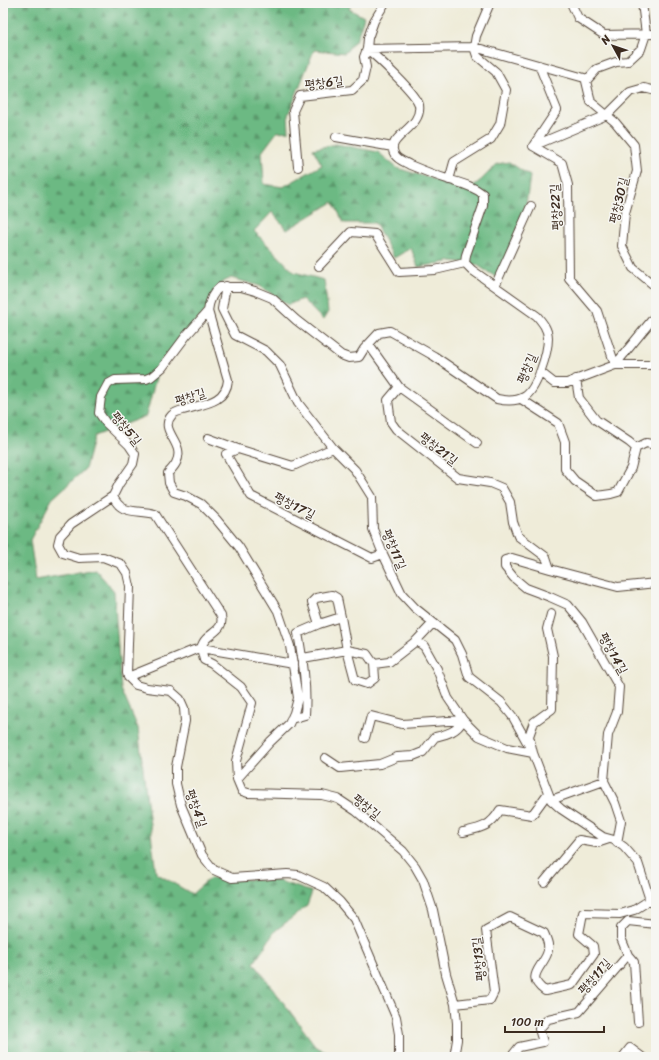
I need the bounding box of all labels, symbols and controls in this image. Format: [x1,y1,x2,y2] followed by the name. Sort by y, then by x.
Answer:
[593,26,633,66] north arrow
[595,31,616,50] text: N
[303,69,345,96] street label: 평창6길
[602,175,635,225] street label: 평창30길
[543,183,568,231] street label: 평창22길
[510,349,543,387] street label: 평창길
[172,381,209,412] street label: 평창길
[105,406,148,451] street label: 평창5길
[414,426,463,471] street label: 평창21길
[270,485,320,526] street label: 평창17길
[376,525,413,573] street label: 평창11길
[593,628,635,679] street label: 평창14길
[179,786,214,831] street label: 평창4길
[347,788,386,825] street label: 평창길
[465,936,492,982] street label: 평창13길
[572,953,617,1000] street label: 평창11길
[505,1008,604,1034] scale bar
[511,1011,544,1033] text: 100 m

